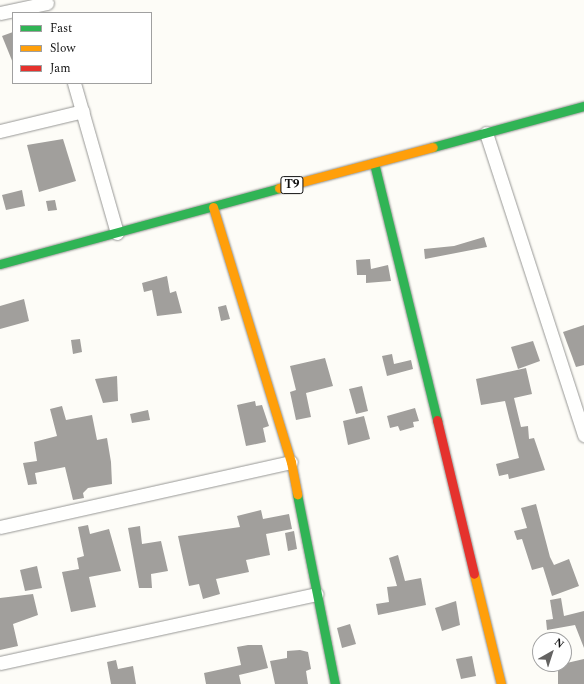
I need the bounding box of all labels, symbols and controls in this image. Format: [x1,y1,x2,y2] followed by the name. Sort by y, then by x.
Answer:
[12,12,152,84] legend
[50,19,72,38] text: Fast
[50,39,75,58] text: Slow
[50,59,71,78] text: Jam
[280,175,304,195] road number: T9
[532,632,572,672] north arrow
[550,634,568,652] text: N

